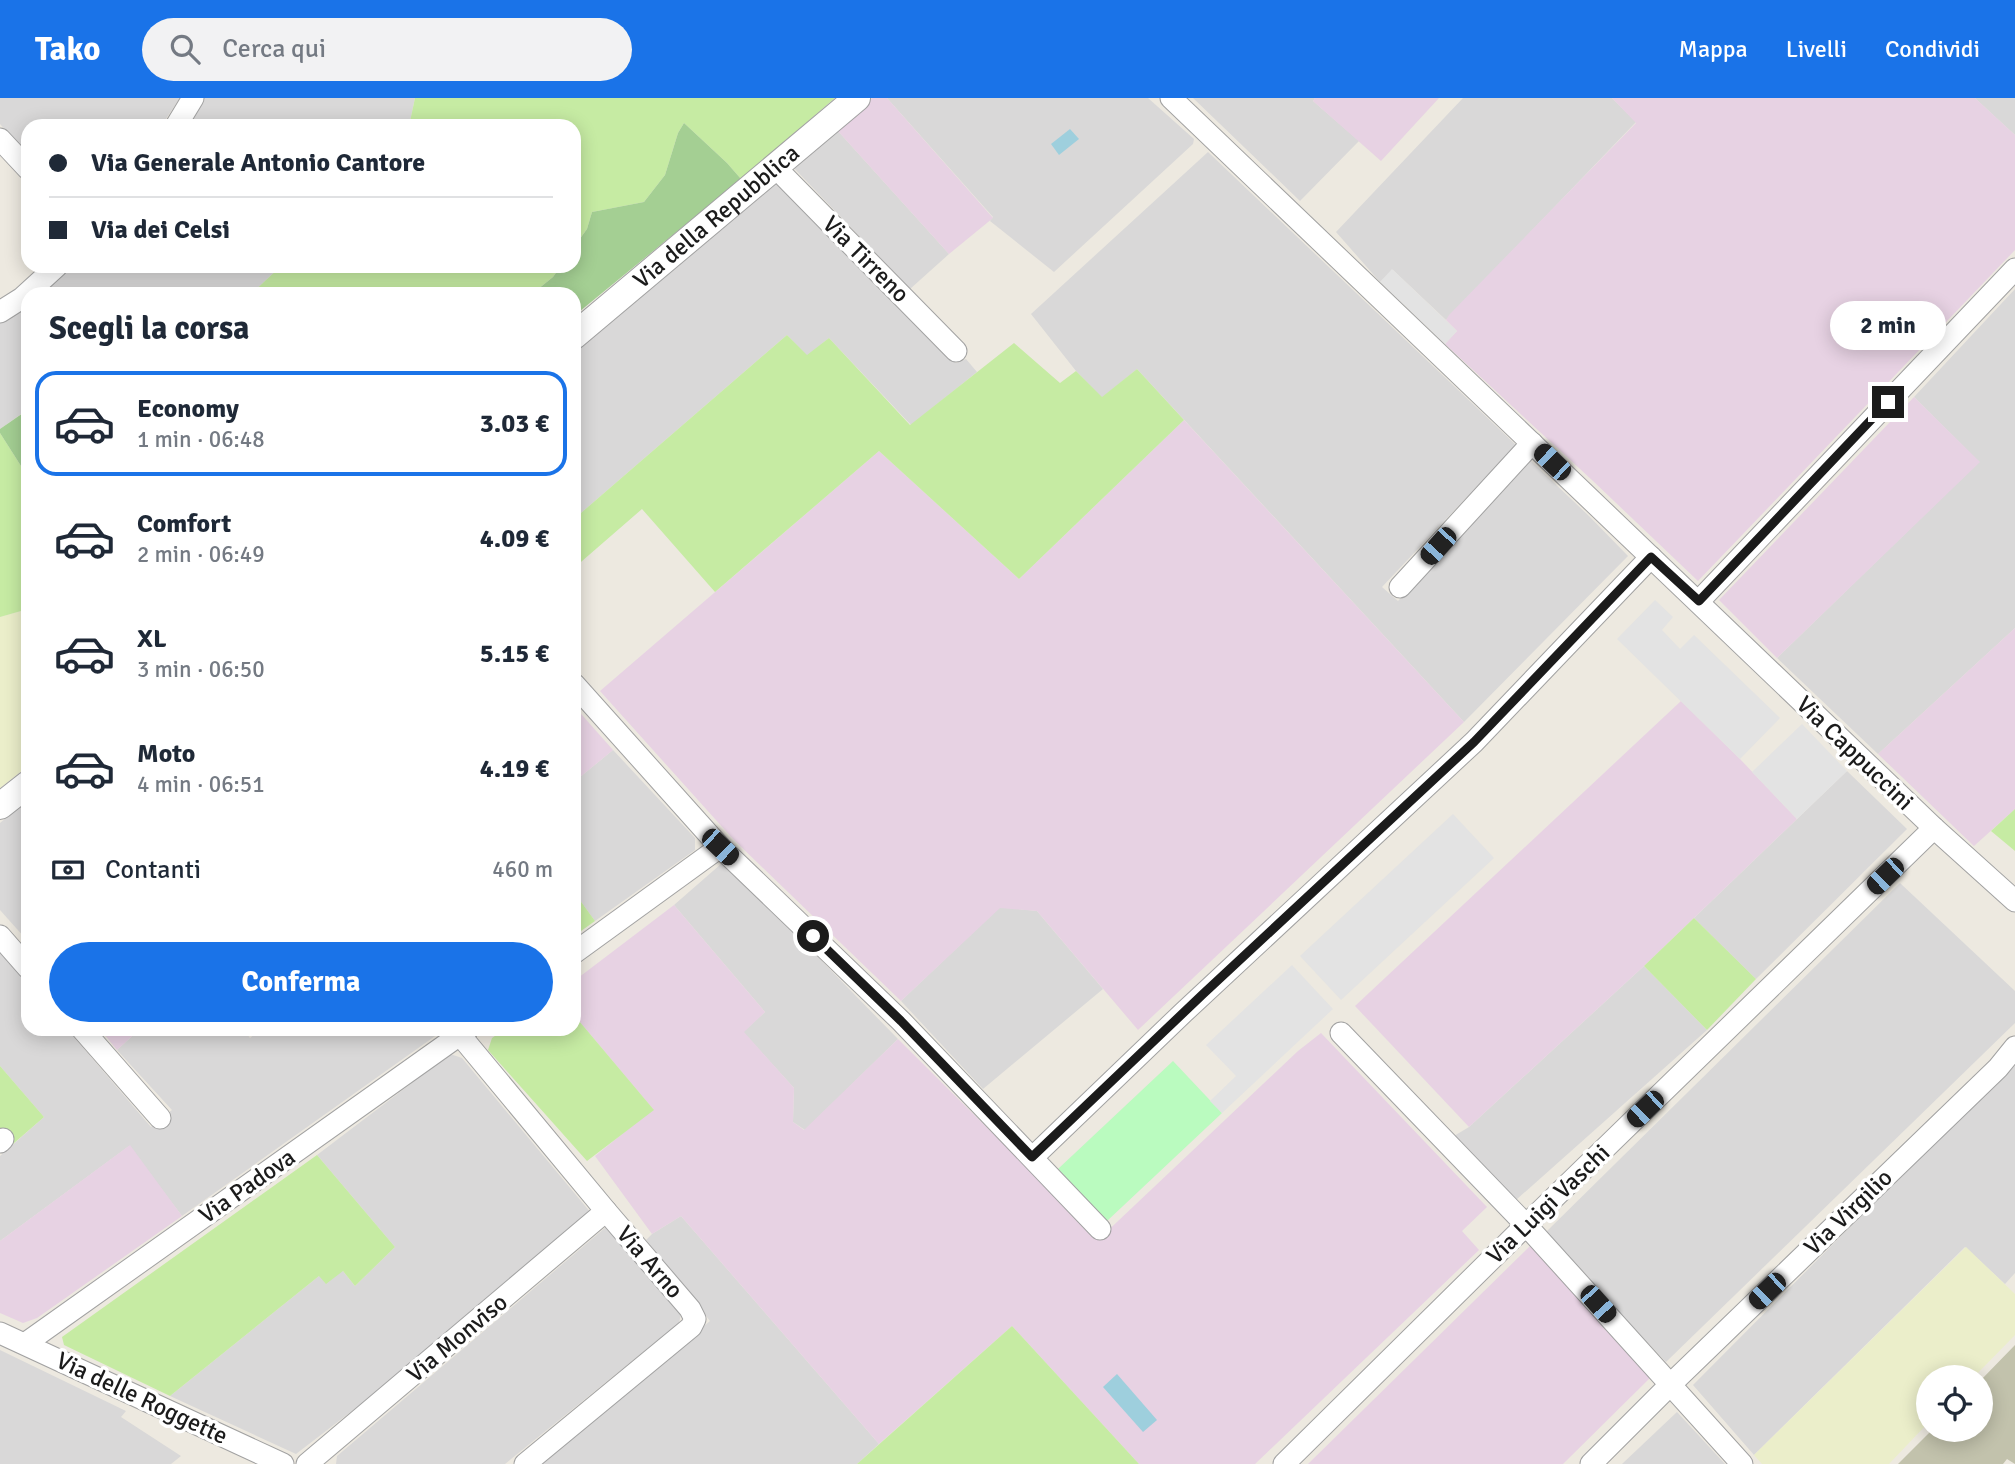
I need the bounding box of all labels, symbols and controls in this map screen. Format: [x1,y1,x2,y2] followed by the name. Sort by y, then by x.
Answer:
[142,18,632,81] search box
[35,29,100,70] text: Tako
[166,30,204,68] icon: search
[222,33,326,65] text: Cerca qui
[1679,34,1748,64] text: Mappa
[1786,34,1847,64] text: Livelli
[1885,34,1980,64] text: Condividi
[627,138,806,295] street label: Via della Repubblica
[91,147,425,179] text: Via Generale Antonio Cantore
[816,209,916,309] street label: Via Tirreno
[91,214,230,246] text: Via dei Celsi
[1830,300,1946,350] callout: 2 min
[49,309,250,348] text: Scegli la corsa
[1860,311,1916,340] text: 2 min
[1872,386,1904,418] route end
[53,392,116,455] icon: car
[137,393,239,425] text: Economy
[480,408,549,440] text: 3.03 €
[137,425,265,454] text: 1 min · 06:48
[1530,440,1575,484] car
[53,507,116,570] icon: car
[137,508,231,540] text: Comfort
[480,523,549,555] text: 4.09 €
[1417,523,1460,569] car
[137,540,265,569] text: 2 min · 06:49
[53,622,116,685] icon: car
[137,623,167,655] text: XL
[480,638,549,670] text: 5.15 €
[137,655,265,684] text: 3 min · 06:50
[1790,690,1920,816] street label: Via Cappuccini
[53,737,116,800] icon: car
[137,738,195,770] text: Moto
[480,753,549,785] text: 4.19 €
[137,770,265,799] text: 4 min · 06:51
[698,825,743,869] car
[49,851,87,889] icon: cash
[105,854,201,886] text: Contanti
[1863,854,1908,898] car
[492,855,553,884] text: 460 m
[797,920,829,952] route start
[49,942,553,1022] button: Conferma
[1623,1087,1668,1131] car
[1480,1138,1616,1270] street label: Via Luigi Vaschi
[193,1142,301,1230] street label: Via Padova
[1797,1162,1899,1262] street label: Via Virgilio
[610,1219,690,1305] street label: Via Arno
[1745,1269,1790,1313] car
[1577,1281,1620,1327] car
[400,1287,514,1389] street label: Via Monviso
[51,1345,233,1451] street label: Via delle Roggette
[1916,1365,1993,1442] map controls
[1916,1365,1993,1442] button: locate

